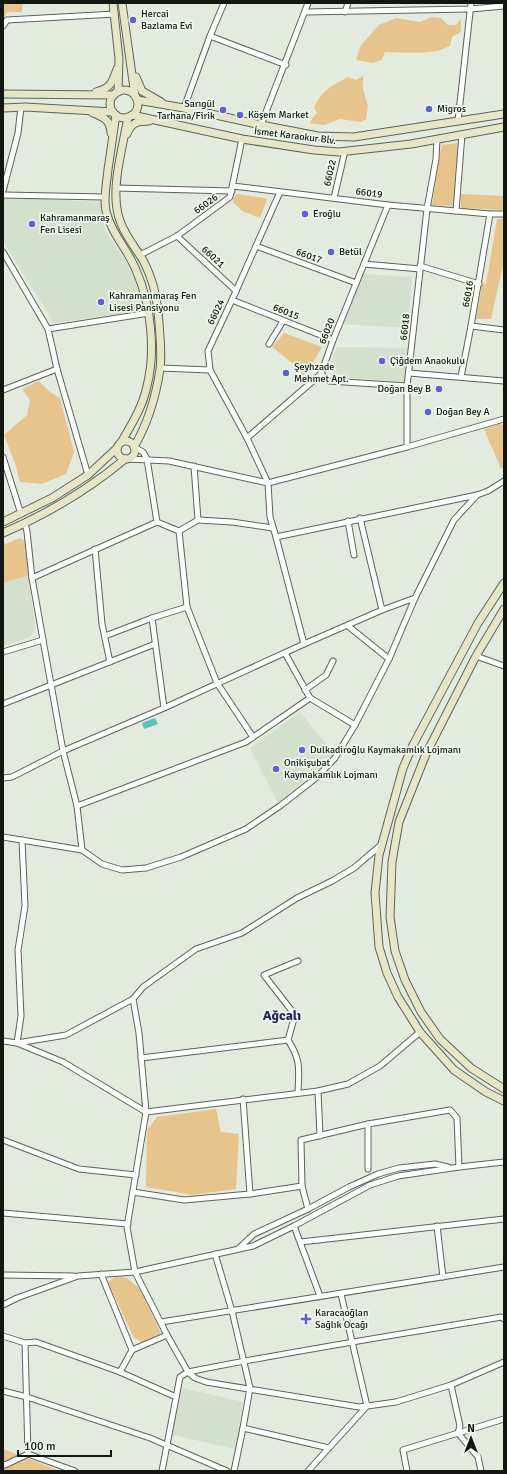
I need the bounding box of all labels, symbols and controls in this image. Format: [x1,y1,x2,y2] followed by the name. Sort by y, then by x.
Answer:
[141,8,193,32] place label: Hercai Bazlama Evi
[128,15,138,25] marker: Hercai Bazlama Evi
[157,98,215,122] place label: Sarıgül Tarhana/Firik
[437,103,467,115] place label: Migros
[424,104,434,114] marker: Migros
[218,105,228,115] marker: Sarıgül Tarhana/Firik
[248,109,309,121] place label: Köşem Market
[235,110,245,120] marker: Köşem Market
[253,125,337,147] street label: İsmet Karaokur Blv.
[321,158,339,188] street label: 66022
[355,185,383,201] street label: 66019
[192,191,220,217] street label: 66026
[313,208,341,220] place label: Eroğlu
[300,209,310,219] marker: Eroğlu
[40,212,110,236] place label: Kahramanmaraş Fen Lisesi
[27,219,37,229] marker: Kahramanmaraş Fen Lisesi
[199,243,227,271] street label: 66021
[294,246,324,266] street label: 66017
[339,246,362,258] place label: Betül
[326,247,336,257] marker: Betül
[460,280,476,308] street label: 66016
[109,290,196,314] place label: Kahramanmaraş Fen Lisesi Pansiyonu
[96,297,106,307] marker: Kahramanmaraş Fen Lisesi Pansiyonu
[205,297,228,327] street label: 66024
[271,301,301,323] street label: 66015
[398,313,412,341] street label: 66018
[317,316,337,346] street label: 66020
[390,355,465,367] place label: Çiğdem Anaokulu
[377,356,387,366] marker: Çiğdem Anaokulu
[294,361,349,385] place label: Şeyhzade Mehmet Apt.
[281,368,291,378] marker: Şeyhzade Mehmet Apt.
[377,383,431,395] place label: Doğan Bey B
[434,384,444,394] marker: Doğan Bey B
[436,406,490,418] place label: Doğan Bey A
[423,407,433,417] marker: Doğan Bey A
[310,744,461,756] place label: Dulkadiroğlu Kaymakamlık Lojmanı
[297,745,307,755] marker: Dulkadiroğlu Kaymakamlık Lojmanı
[284,757,378,781] place label: Onikişubat Kaymakamlık Lojmanı
[271,764,281,774] marker: Onikişubat Kaymakamlık Lojmanı
[263,1007,301,1024] district label: Ağcalı
[315,1307,368,1331] place label: Karacaoğlan Sağlık Ocağı
[300,1313,312,1325] marker: Karacaoğlan Sağlık Ocağı
[451,1418,491,1458] north arrow
[467,1422,475,1435] text: N
[18,1432,111,1458] scale bar
[24,1439,56,1454] text: 100 m

